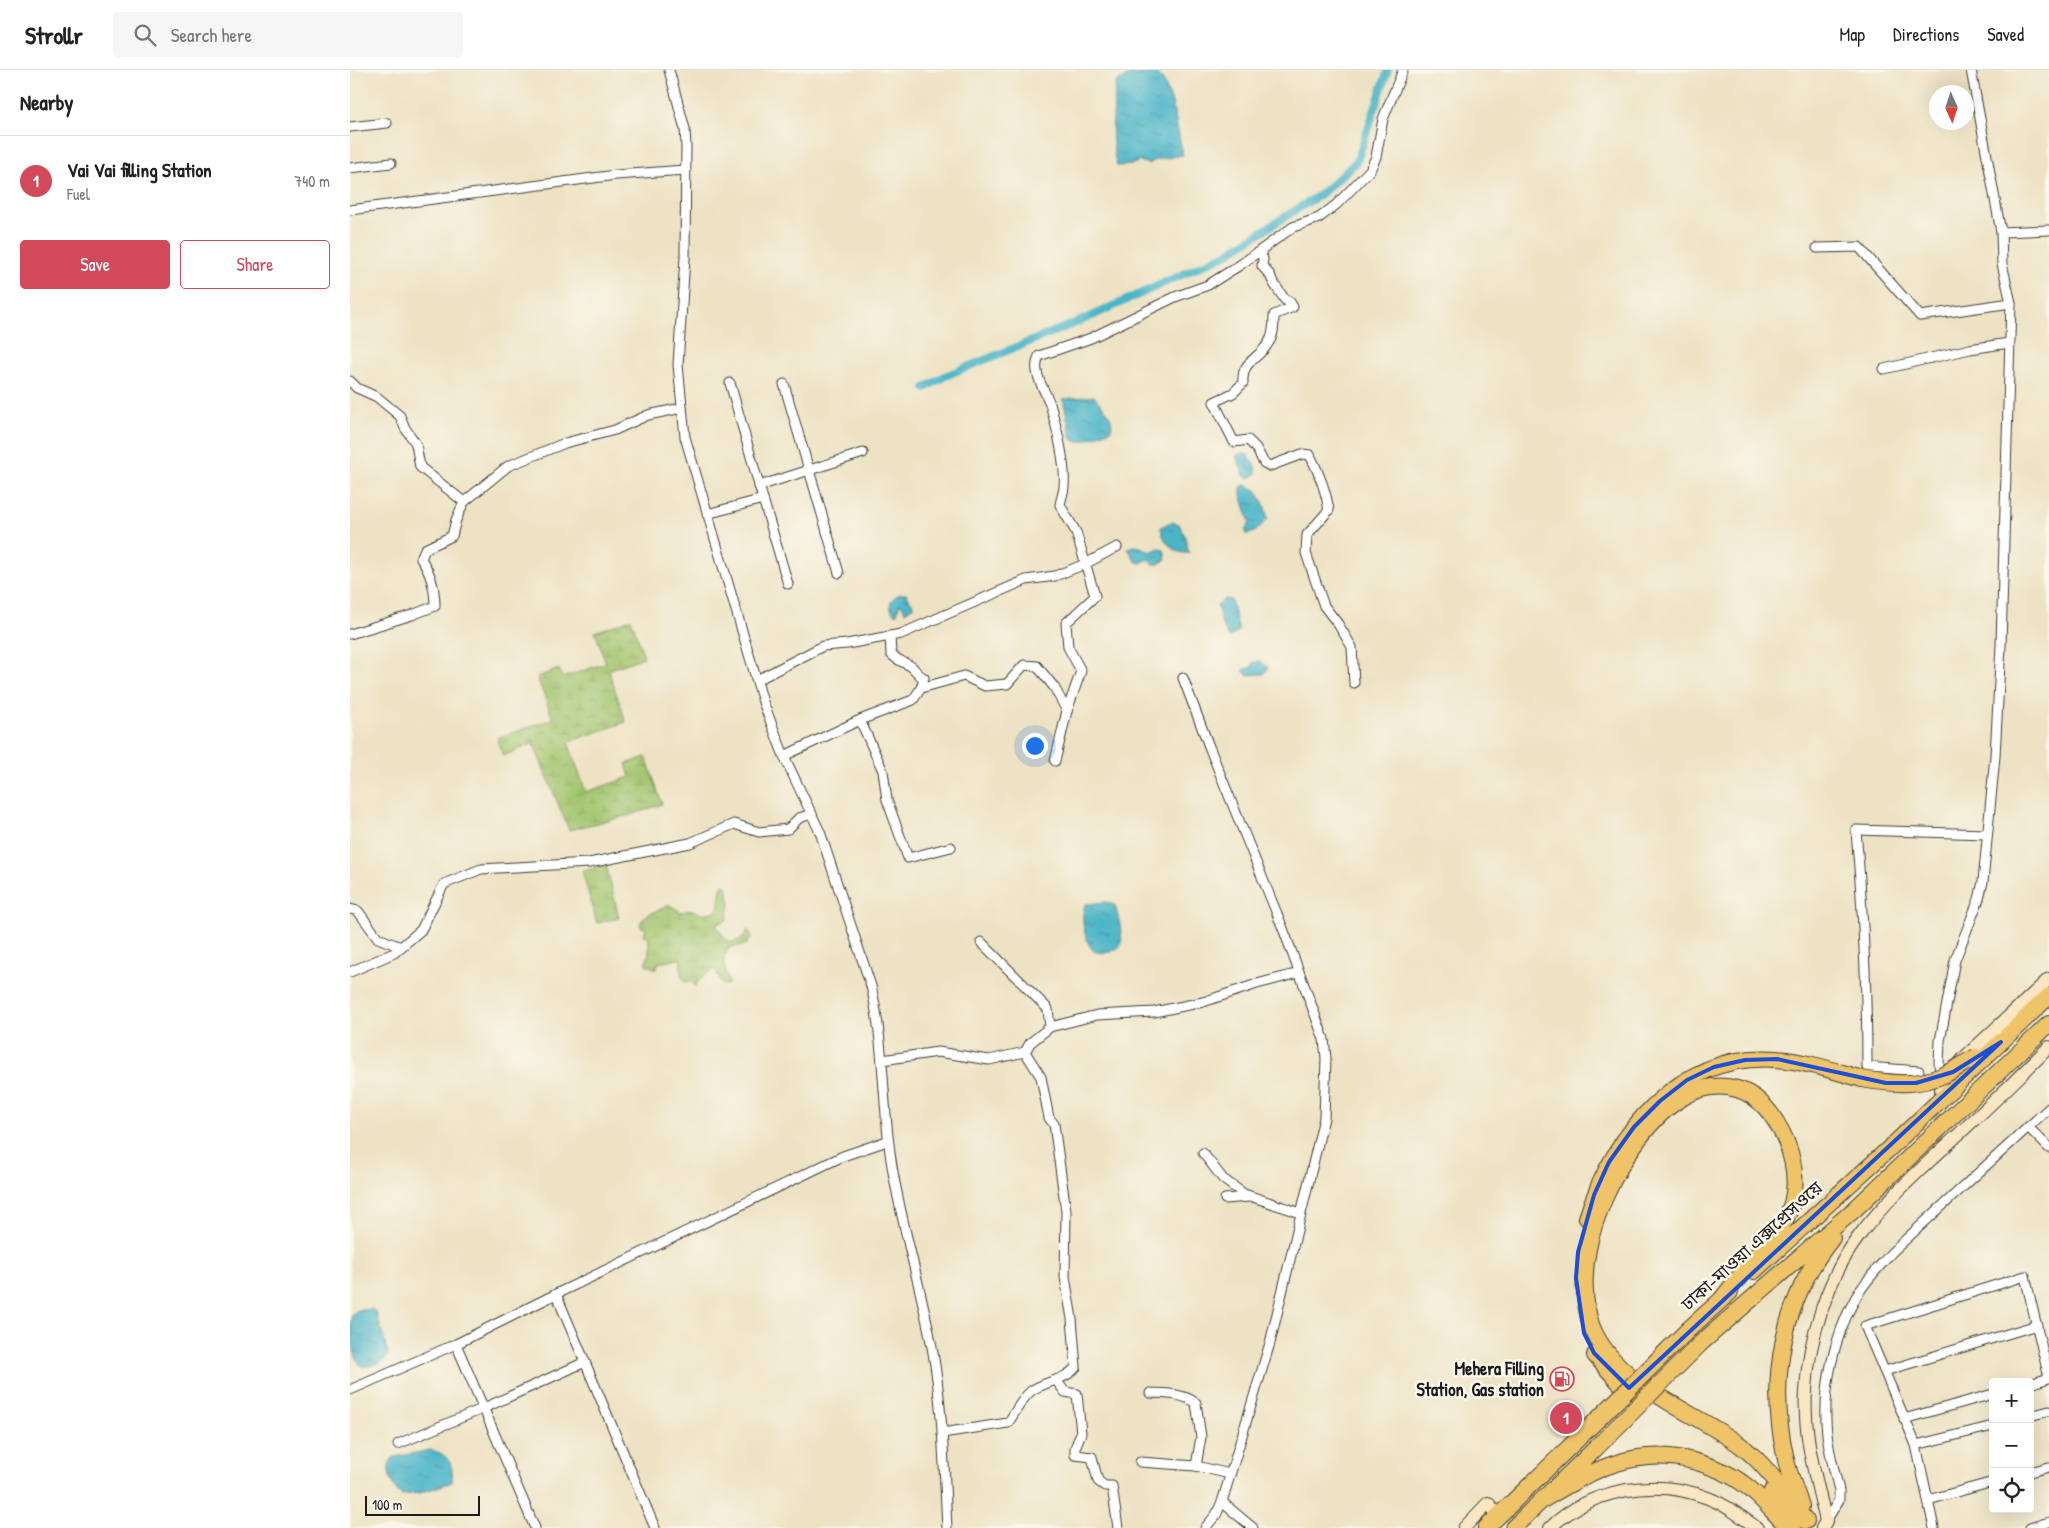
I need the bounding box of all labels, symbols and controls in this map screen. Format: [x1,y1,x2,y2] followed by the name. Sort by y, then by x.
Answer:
[113,12,463,57] search box
[25,19,83,51] text: Strollr
[131,21,159,49] icon: search
[171,22,252,48] text: Search here
[1840,22,1865,47] text: Map
[1893,22,1959,47] text: Directions
[1987,22,2024,47] text: Saved
[1929,85,1974,130] north arrow
[20,88,73,117] text: Nearby
[67,157,212,183] text: Vai Vai filling Station
[33,170,39,192] text: 1
[294,170,330,192] text: 740 m
[67,183,90,205] text: Fuel
[20,240,170,289] button: Save
[180,240,330,289] button: Share
[1022,733,1048,759] your location
[1675,1175,1828,1317] street label: ঢাকা-মাওয়া এক্সপ্রেসওয়ে
[1417,1356,1544,1402] place label: Mehera Filling Station, Gas station
[1549,1366,1575,1392] fuel station icon: Mehera Filling Station, Gas station
[1989,1378,2034,1513] map controls
[1989,1378,2034,1423] button: +
[1550,1399,1582,1437] pin: 1
[1989,1423,2034,1468] button: −
[1989,1468,2034,1513] button: locate
[365,1493,480,1516] scale bar
[372,1495,402,1514] text: 100 m

